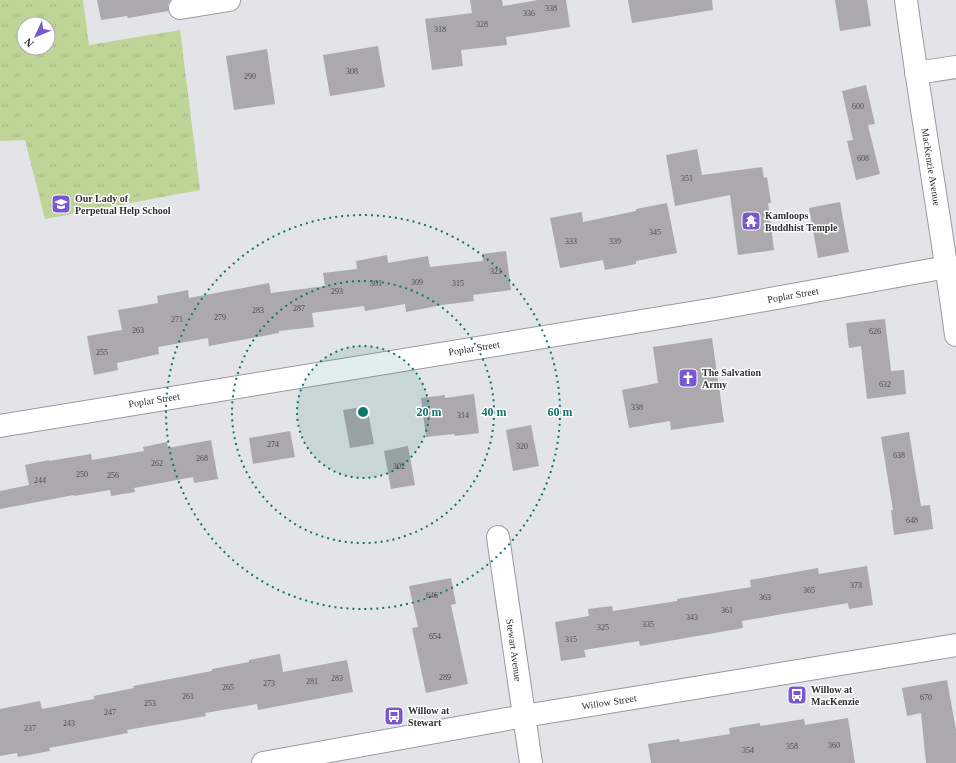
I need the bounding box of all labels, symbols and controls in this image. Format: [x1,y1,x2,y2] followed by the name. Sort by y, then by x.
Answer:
[545,4,557,13] house number: 338
[523,9,535,18] house number: 336
[16,16,56,56] north arrow
[476,20,488,29] house number: 328
[434,25,446,34] house number: 318
[22,36,36,50] text: N
[346,67,358,76] house number: 308
[244,72,256,81] house number: 290
[852,102,864,111] house number: 600
[919,127,943,207] street label: MacKenzie Avenue
[857,154,869,163] house number: 608
[681,174,693,183] house number: 351
[50,193,72,215] school or university icon: Our Lady of Perpetual Help School
[75,193,171,216] place label: Our Lady of Perpetual Help School
[740,210,762,232] temple icon: Kamloops Buddhist Temple
[765,210,838,233] place label: Kamloops Buddhist Temple
[649,228,661,237] house number: 345
[565,237,577,246] house number: 333
[609,237,621,246] house number: 339
[490,267,502,276] house number: 321
[411,278,423,287] house number: 309
[370,279,382,288] house number: 301
[452,279,464,288] house number: 315
[766,285,820,305] street label: Poplar Street
[331,287,343,296] house number: 293
[293,304,305,313] house number: 287
[252,306,264,315] house number: 283
[214,313,226,322] house number: 279
[171,315,183,324] house number: 271
[132,326,144,335] house number: 263
[869,327,881,336] house number: 626
[447,338,501,357] street label: Poplar Street
[96,348,108,357] house number: 255
[677,367,699,389] church icon: The Salvation Army
[702,367,762,390] place label: The Salvation Army
[879,380,891,389] house number: 632
[127,390,181,409] street label: Poplar Street
[631,403,643,412] house number: 338
[356,405,370,419] centre of rings
[417,405,442,419] text: 20 m
[482,405,507,419] text: 40 m
[548,405,573,419] text: 60 m
[457,411,469,420] house number: 314
[267,440,279,449] house number: 274
[516,442,528,451] house number: 320
[893,451,905,460] house number: 638
[196,454,208,463] house number: 268
[151,459,163,468] house number: 262
[393,462,405,471] house number: 302
[76,470,88,479] house number: 250
[107,471,119,480] house number: 256
[34,476,46,485] house number: 244
[906,516,918,525] house number: 648
[850,581,862,590] house number: 373
[803,586,815,595] house number: 365
[426,591,438,600] house number: 646
[759,593,771,602] house number: 363
[721,606,733,615] house number: 361
[686,613,698,622] house number: 343
[504,618,524,682] street label: Stewart Avenue
[642,620,654,629] house number: 335
[597,623,609,632] house number: 325
[429,632,441,641] house number: 654
[565,635,577,644] house number: 315
[439,673,451,682] house number: 289
[331,674,343,683] house number: 283
[306,677,318,686] house number: 281
[263,679,275,688] house number: 273
[222,683,234,692] house number: 265
[786,684,808,706] bus stop icon: Willow at MacKenzie
[811,684,860,707] place label: Willow at MacKenzie
[182,692,194,701] house number: 261
[581,692,637,712] street label: Willow Street
[920,693,932,702] house number: 670
[144,699,156,708] house number: 253
[383,705,405,727] bus stop icon: Willow at Stewart
[408,705,450,728] place label: Willow at Stewart
[104,708,116,717] house number: 247
[63,719,75,728] house number: 243
[24,724,36,733] house number: 237
[828,741,840,750] house number: 360
[786,742,798,751] house number: 358
[742,746,754,755] house number: 354

